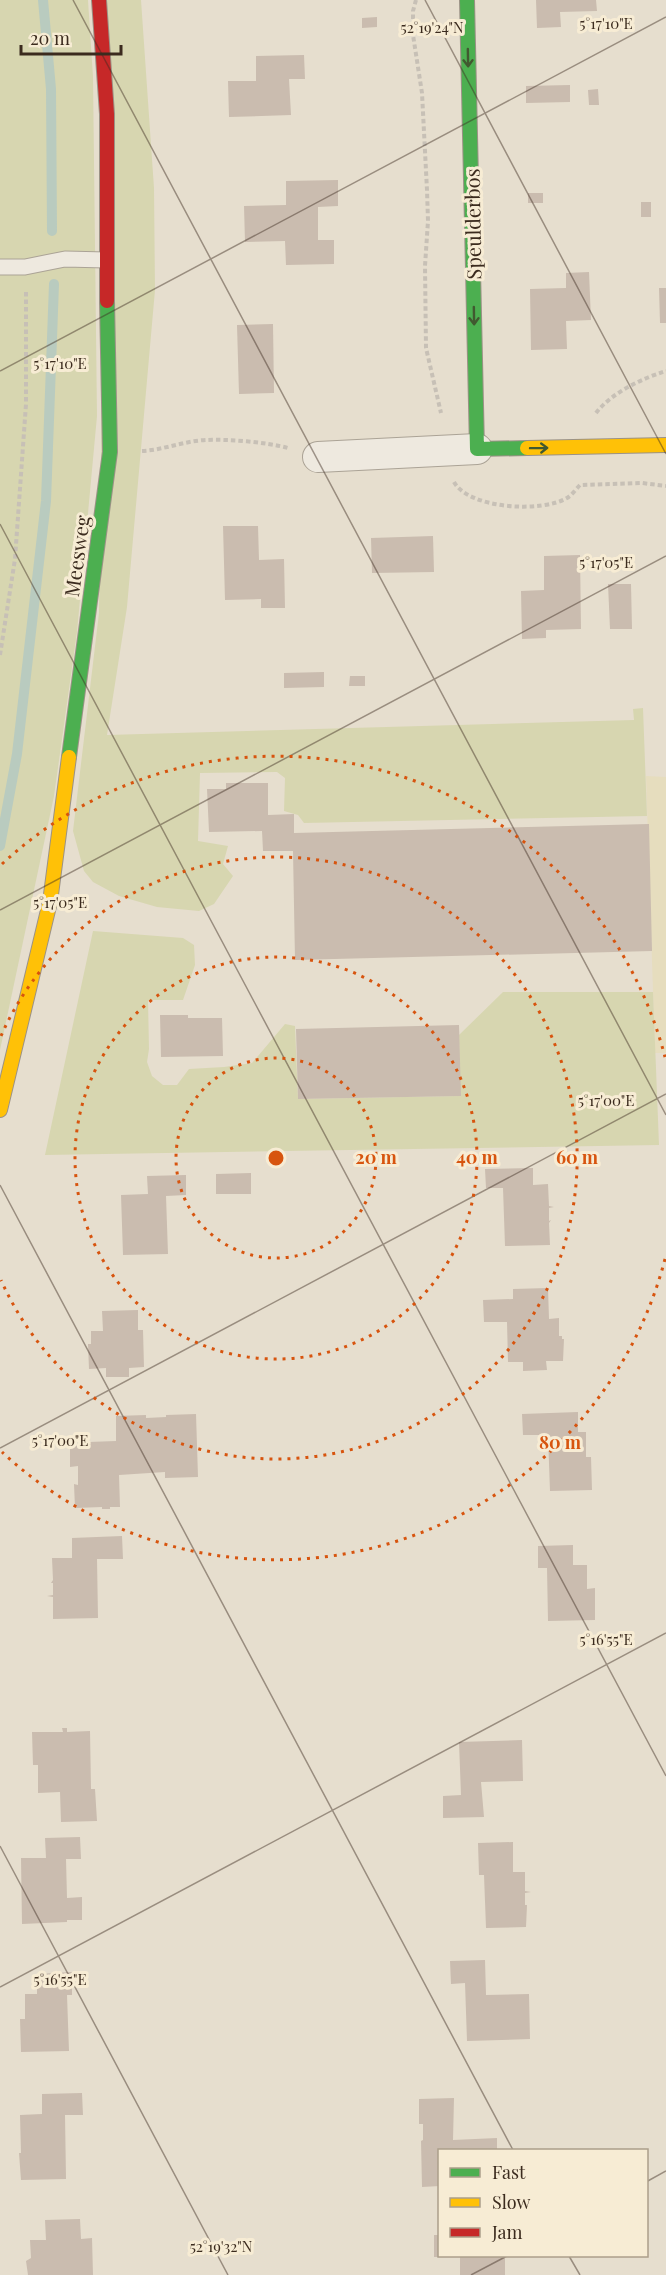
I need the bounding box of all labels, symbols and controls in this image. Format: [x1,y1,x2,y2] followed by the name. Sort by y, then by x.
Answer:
[579,13,633,33] text: 5°17'10"E
[400,17,464,37] text: 52°19'24"N
[21,18,122,56] scale bar
[30,26,70,50] text: 20 m
[463,48,474,68] one-way arrow
[458,168,486,280] street label: Speulderbos
[468,306,480,326] one-way arrow
[33,353,87,373] text: 5°17'10"E
[529,442,549,453] one-way arrow
[57,513,95,599] street label: Meesweg
[579,552,633,572] text: 5°17'05"E
[33,892,87,912] text: 5°17'05"E
[578,1090,634,1110] text: 5°17'00"E
[355,1145,397,1169] text: 20 m
[456,1145,499,1169] text: 40 m
[556,1145,599,1169] text: 60 m
[266,1148,286,1168] centre of rings
[32,1430,88,1450] text: 5°17'00"E
[539,1430,582,1454] text: 80 m
[579,1629,633,1649] text: 5°16'55"E
[33,1969,87,1989] text: 5°16'55"E
[438,2149,648,2257] legend
[492,2160,526,2184] text: Fast
[492,2190,530,2214] text: Slow
[491,2220,522,2244] text: Jam
[190,2236,253,2256] text: 52°19'32"N

